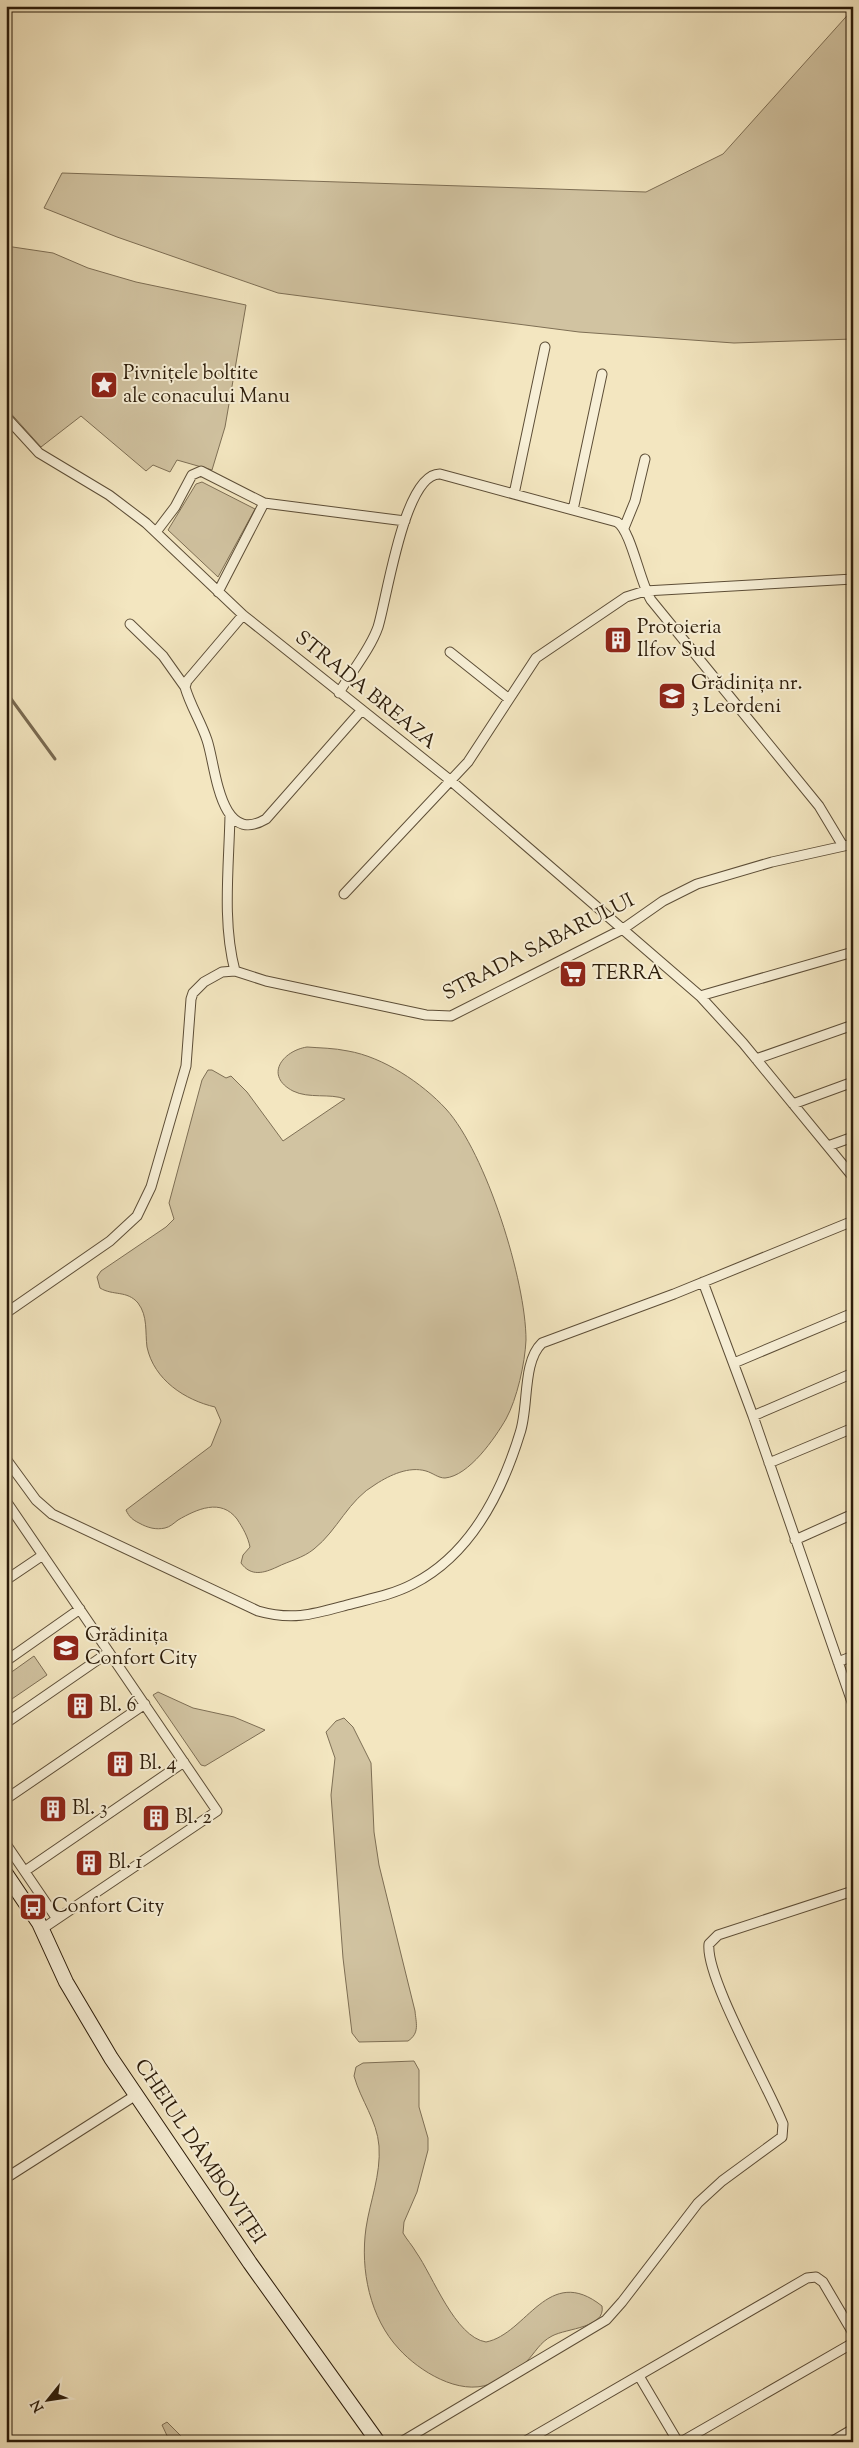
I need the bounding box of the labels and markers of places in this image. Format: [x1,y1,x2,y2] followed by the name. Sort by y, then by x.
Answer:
[123,360,291,412] place label: Pivnițele boltite ale conacului Manu
[89,370,119,400] place icon: Pivnițele boltite ale conacului Manu
[637,614,721,666] place label: Protoieria Ilfov Sud
[603,625,633,655] building icon: Protoieria Ilfov Sud
[691,670,802,722] place label: Grădinița nr. 3 Leordeni
[657,681,687,711] school or university icon: Grădinița nr. 3 Leordeni
[558,959,588,989] supermarket icon: TERRA
[592,960,663,989] place label: TERRA
[85,1622,198,1674] place label: Grădinița Confort City
[51,1633,81,1663] school or university icon: Grădinița Confort City
[65,1691,95,1721] building icon: Bl. 6
[99,1692,136,1721] place label: Bl. 6
[105,1749,135,1779] building icon: Bl. 4
[139,1750,176,1779] place label: Bl. 4
[38,1794,68,1824] building icon: Bl. 3
[72,1795,107,1824] place label: Bl. 3
[141,1803,171,1833] building icon: Bl. 2
[175,1804,212,1833] place label: Bl. 2
[74,1848,104,1878] building icon: Bl. 1
[108,1849,142,1878] place label: Bl. 1
[18,1892,48,1922] bus stop icon: Confort City
[52,1893,165,1922] place label: Confort City

